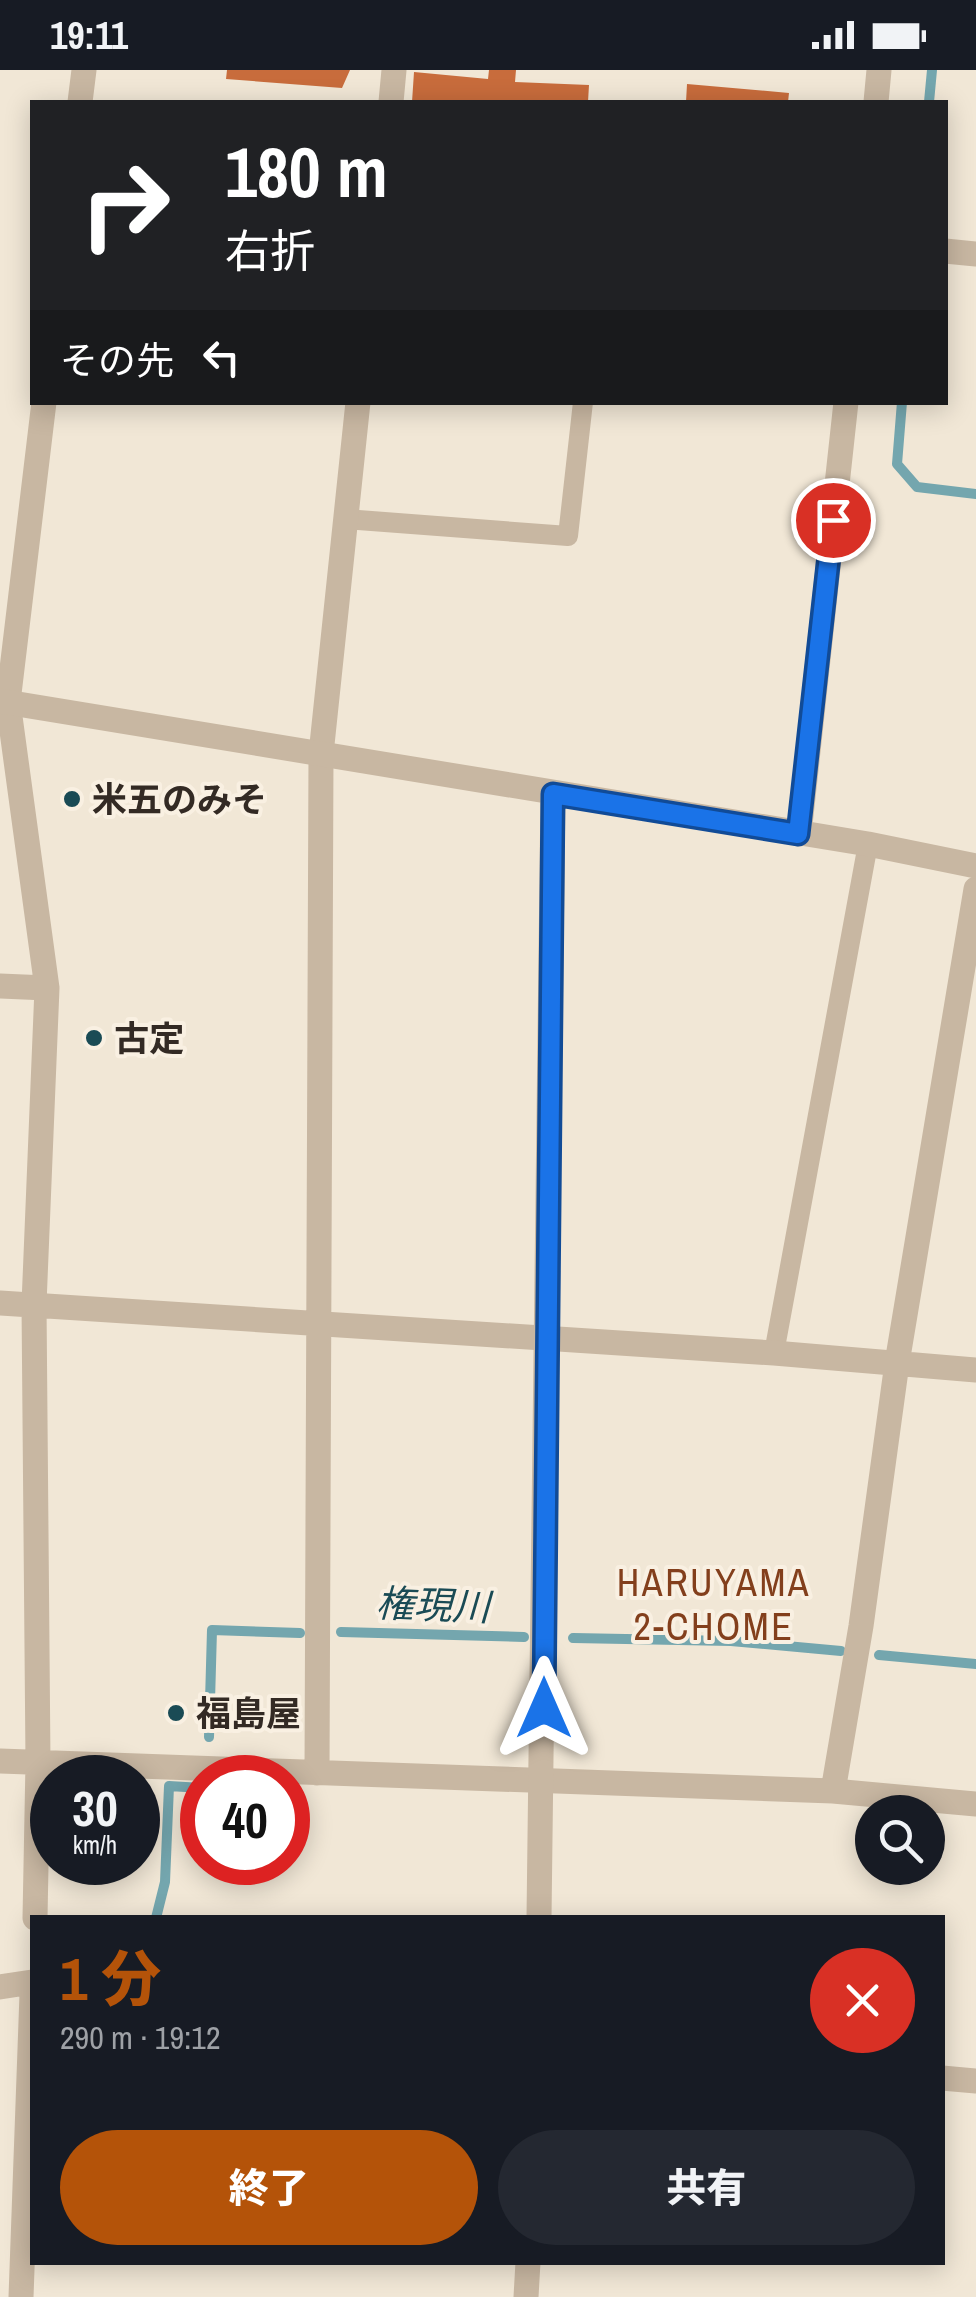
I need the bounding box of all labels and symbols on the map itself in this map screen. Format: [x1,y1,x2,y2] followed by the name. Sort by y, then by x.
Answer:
[791,478,876,563] pin
[92,776,267,823] place label: 米五のみそ
[61,788,83,810] marker: 米五のみそ
[114,1015,184,1062] place label: 古定
[83,1027,105,1049] marker: 古定
[617,1557,811,1652] district label: HARUYAMA 2-CHOME
[375,1578,495,1633] water label: 権現川
[492,1656,596,1760] position arrow
[196,1690,301,1737] place label: 福島屋
[165,1702,187,1724] marker: 福島屋
[180,1755,310,1885] speed limit sign: 40

